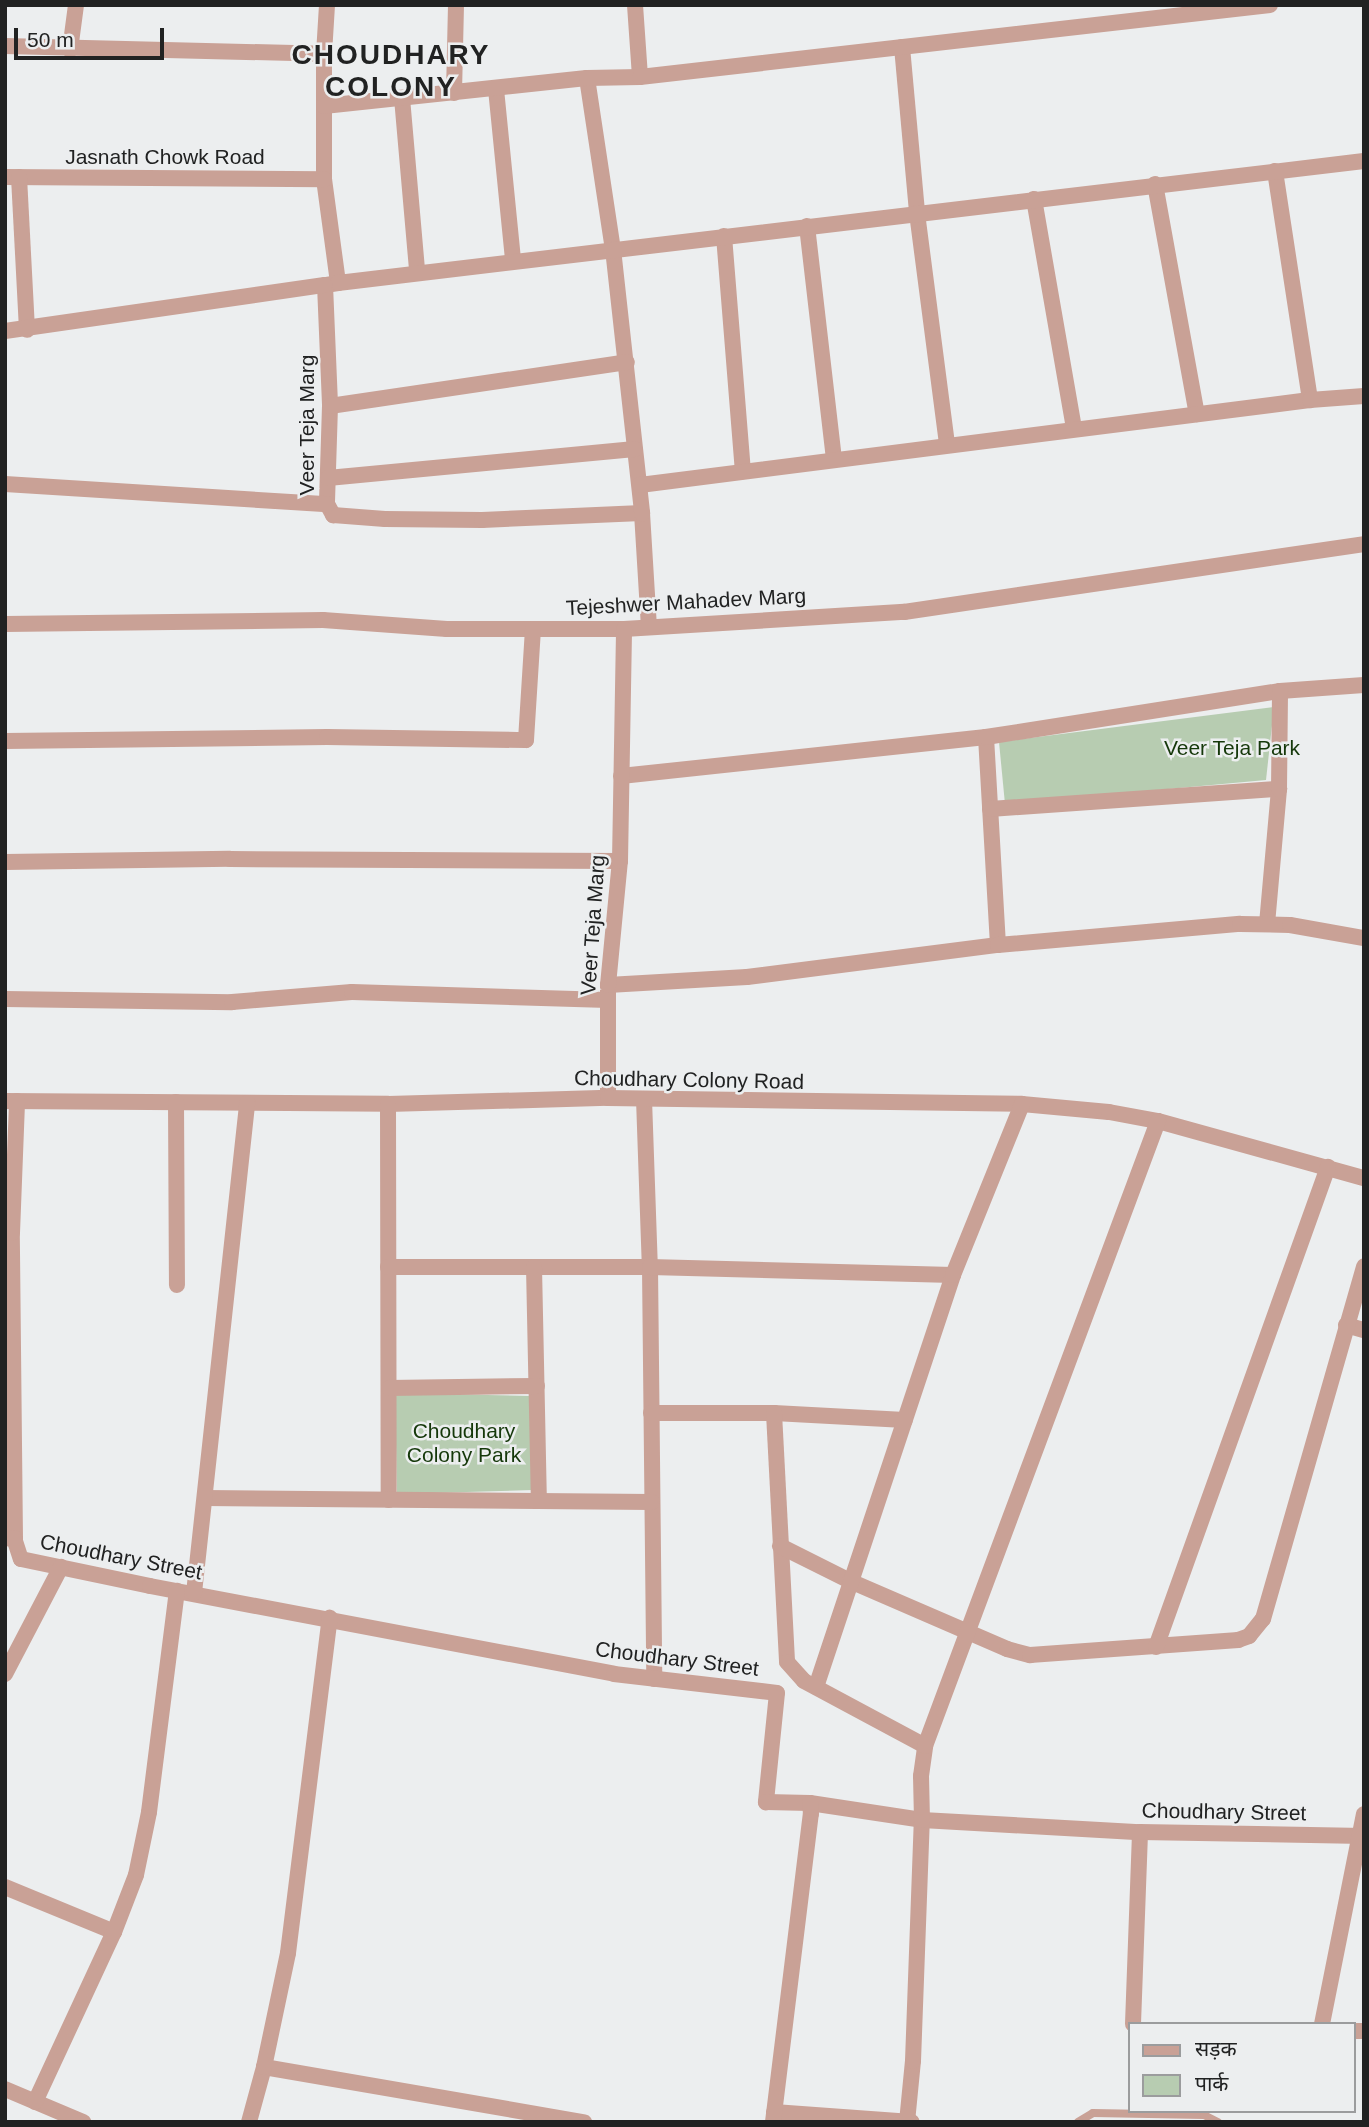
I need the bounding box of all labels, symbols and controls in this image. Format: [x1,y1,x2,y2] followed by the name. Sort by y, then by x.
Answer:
[18,14,168,58] scale bar
[27,28,74,51] text: 50 m
[293,38,489,104] district label: CHOUDHARY COLONY
[65,144,265,170] street label: Jasnath Chowk Road
[294,354,320,496] street label: Veer Teja Marg
[565,583,807,621] street label: Tejeshwer Mahadev Marg
[1164,735,1300,761] park label: Veer Teja Park
[576,854,610,996] street label: Veer Teja Marg
[574,1065,804,1095] street label: Choudhary Colony Road
[407,1418,521,1468] park label: Choudhary Colony Park
[38,1529,204,1585] street label: Choudhary Street
[594,1636,760,1682] street label: Choudhary Street
[1141,1798,1307,1826] street label: Choudhary Street
[1128,2022,1355,2113] legend
[1195,2037,1237,2060] text: सड़क
[1195,2072,1229,2095] text: पार्क

